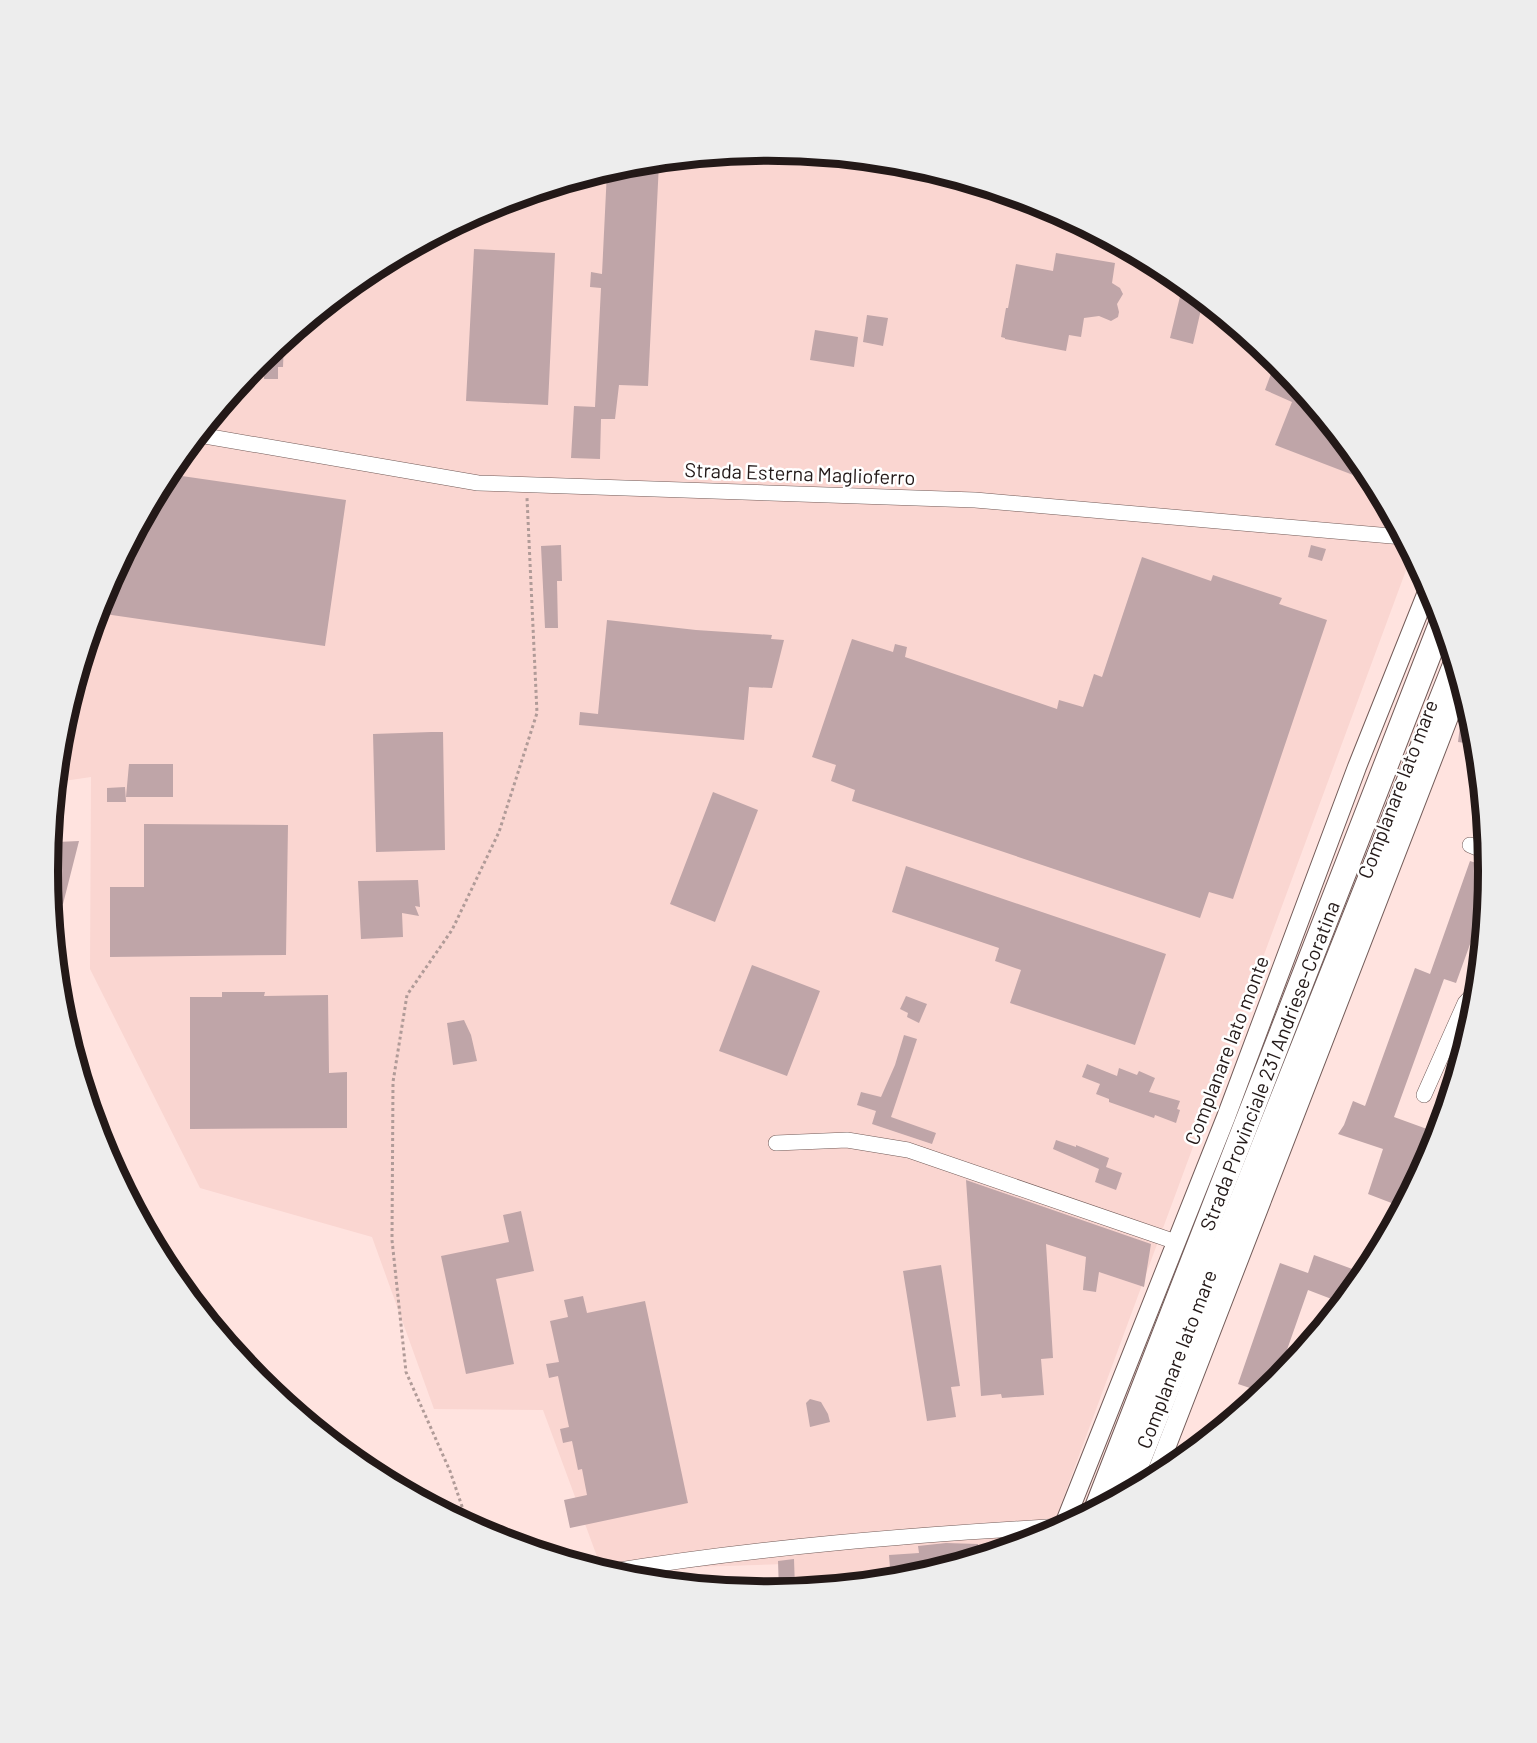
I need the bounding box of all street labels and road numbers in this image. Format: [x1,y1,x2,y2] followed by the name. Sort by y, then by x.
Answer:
[684,457,916,489] street label: Strada Esterna Maglioferro
[1352,696,1442,882] street label: Complanare lato mare
[1194,897,1344,1234] street label: Strada Provinciale 231 Andriese-Coratina
[1179,952,1273,1148] street label: Complanare lato monte
[1131,1266,1221,1452] street label: Complanare lato mare

